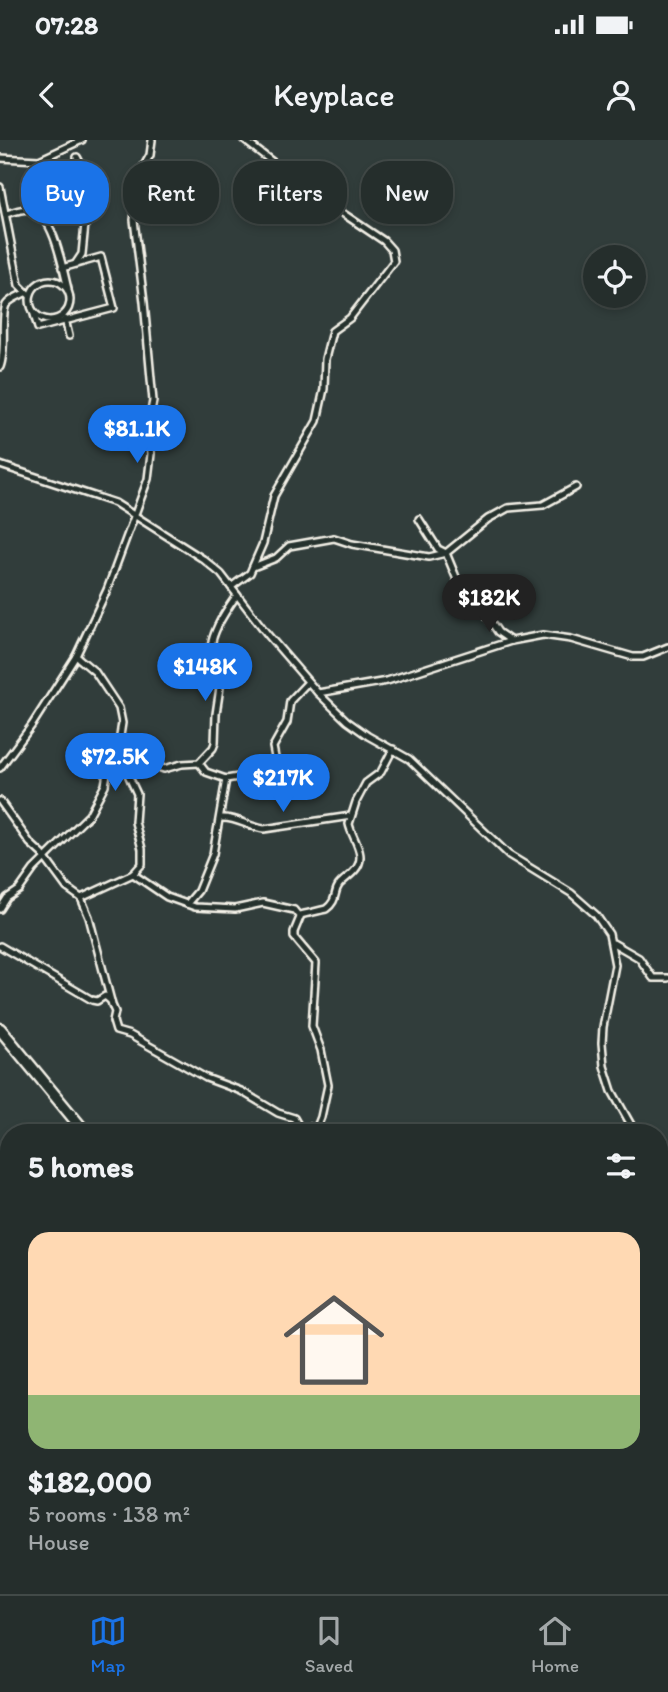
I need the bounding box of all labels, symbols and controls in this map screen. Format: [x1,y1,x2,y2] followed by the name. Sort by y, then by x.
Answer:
[35,9,98,41] text: 07:28
[28,76,66,114] icon: back
[273,76,395,114] text: Keyplace
[602,76,640,114] icon: person
[21,161,109,224] chip: Buy
[123,161,219,224] chip: Rent
[233,161,347,224] chip: Filters
[361,161,453,224] chip: New
[583,245,646,308] map controls
[583,245,646,308] button: locate
[80,406,194,465] pin: $81.1K
[104,414,170,442] text: $81.1K
[440,574,538,634] pin: $182K
[458,583,520,611] text: $182K
[156,644,254,703] pin: $148K
[173,652,237,680] text: $148K
[58,734,172,793] pin: $72.5K
[81,742,149,770] text: $72.5K
[234,754,332,814] pin: $217K
[253,763,313,791] text: $217K
[602,1147,640,1185] icon: filters
[28,1148,134,1185] text: 5 homes
[271,1277,397,1403] icon: home
[28,1463,152,1500] text: $182,000
[28,1500,190,1528] text: 5 rooms · 138 m²
[28,1528,90,1556] text: House
[89,1612,127,1677] tab: Map
[305,1612,353,1677] tab: Saved
[531,1612,579,1677] tab: Home

